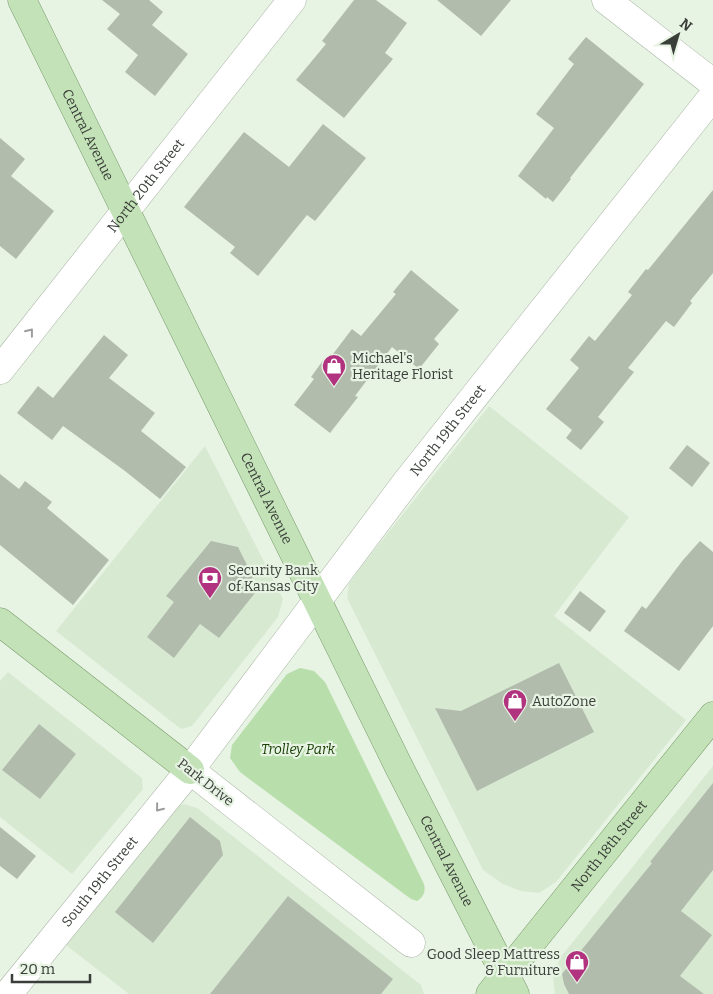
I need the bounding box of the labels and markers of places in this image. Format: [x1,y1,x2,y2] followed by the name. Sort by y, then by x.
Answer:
[352,350,453,383] place label: Michael's Heritage Florist
[321,353,347,387] shop icon: Michael's Heritage Florist
[228,562,319,595] place label: Security Bank of Kansas City
[197,565,223,599] bank icon: Security Bank of Kansas City
[502,688,528,722] shop icon: AutoZone
[532,693,596,710] place label: AutoZone
[427,946,560,979] place label: Good Sleep Mattress & Furniture
[564,949,590,983] shop icon: Good Sleep Mattress & Furniture

